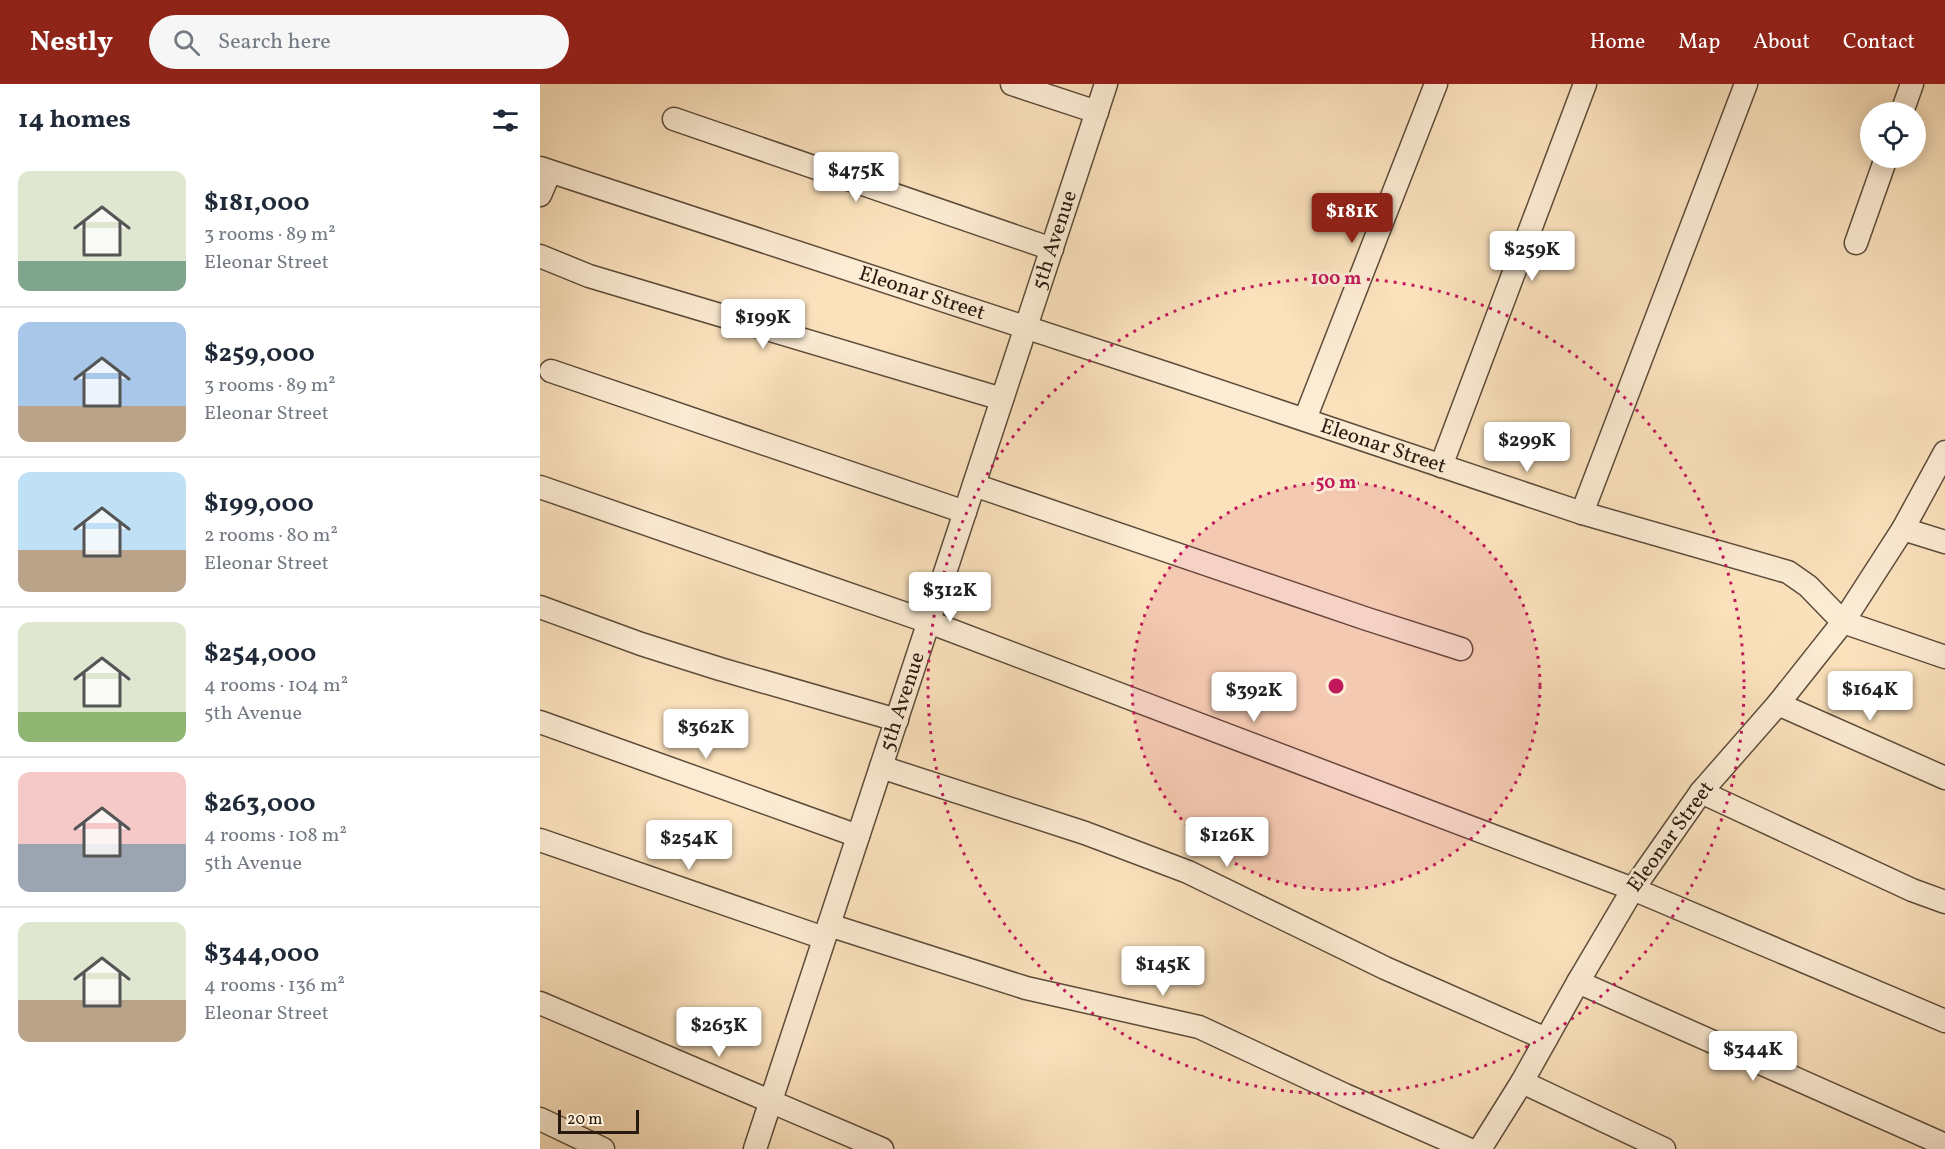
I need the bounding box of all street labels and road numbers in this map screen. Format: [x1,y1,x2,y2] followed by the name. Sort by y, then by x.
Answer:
[1025,187,1084,294] street label: 5th Avenue
[855,259,989,328] street label: Eleonar Street
[1316,412,1450,481] street label: Eleonar Street
[873,648,932,755] street label: 5th Avenue
[1621,775,1721,899] street label: Eleonar Street

